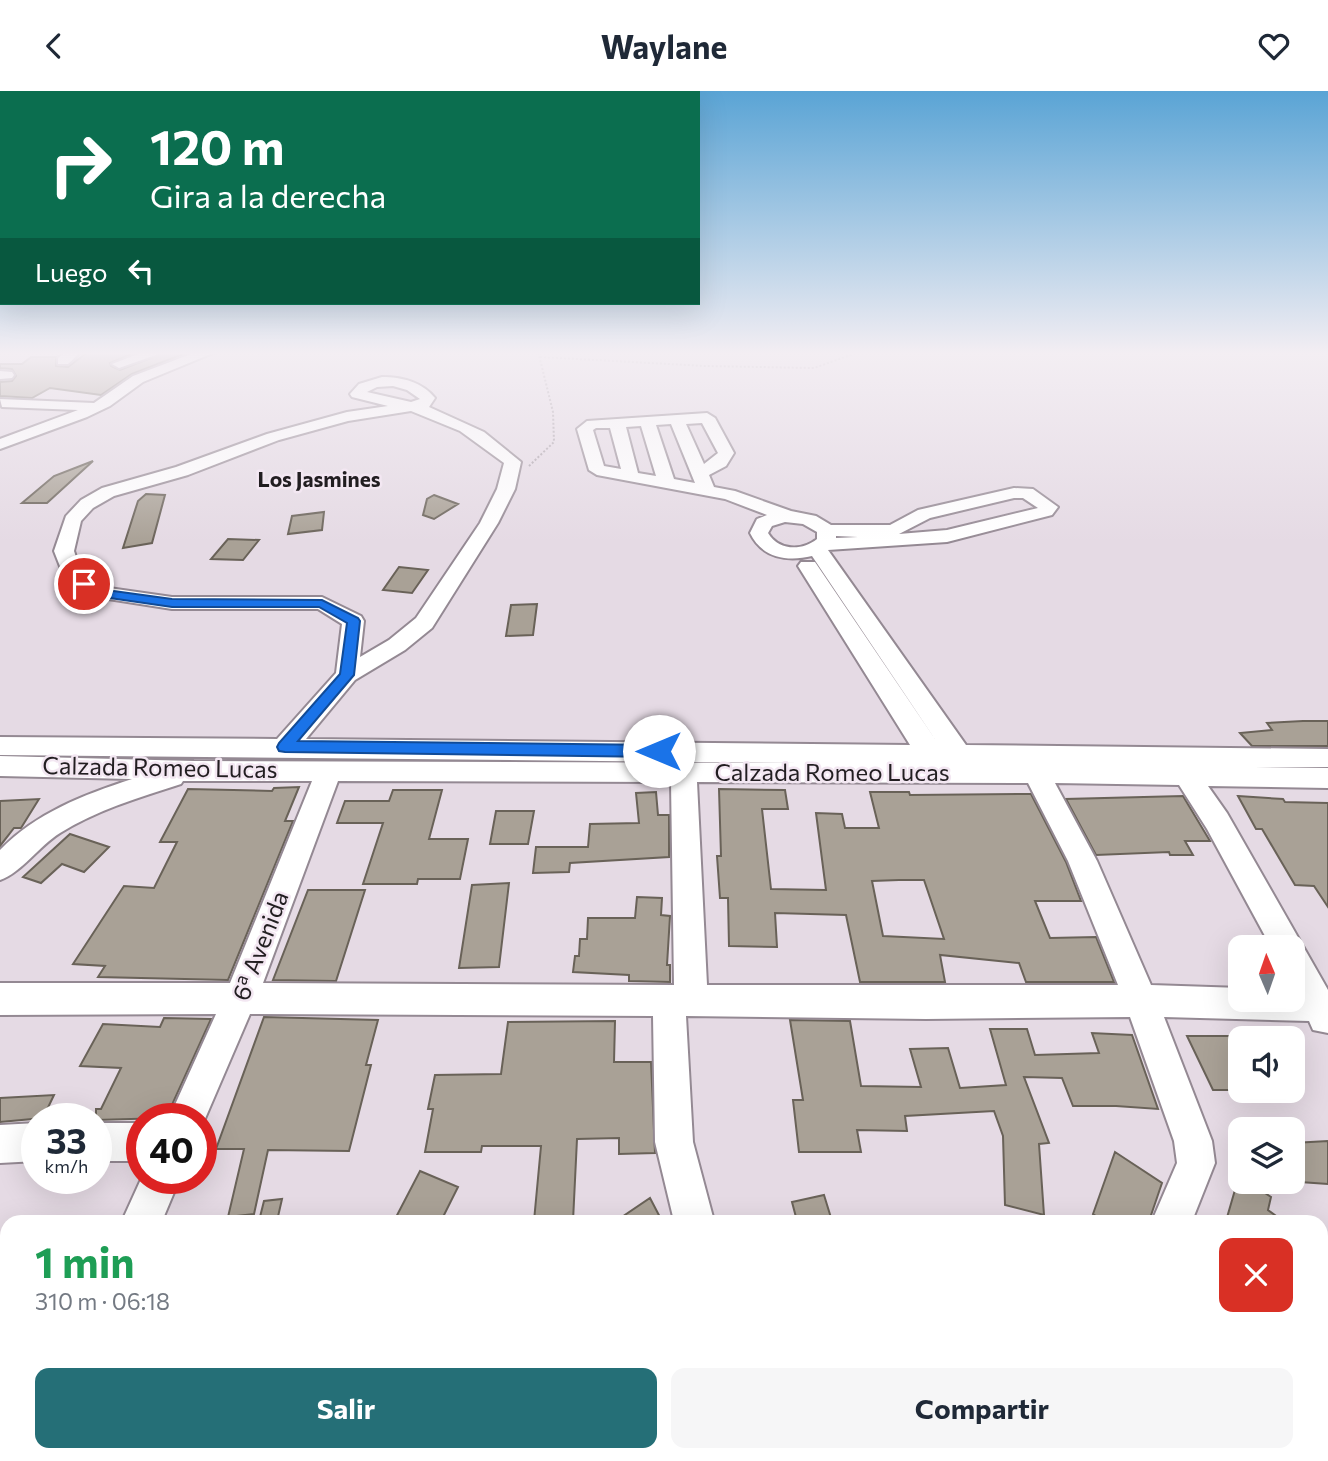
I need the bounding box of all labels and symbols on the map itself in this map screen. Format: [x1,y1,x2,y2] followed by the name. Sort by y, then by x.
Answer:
[257,466,381,491] district label: Los Jasmines
[54,554,114,614] pin
[622,714,696,788] position arrow
[42,750,278,783] street label: Calzada Romeo Lucas
[714,757,950,786] street label: Calzada Romeo Lucas
[225,887,294,1004] street label: 6ª Avenida
[1228,935,1306,1011] north arrow
[126,1103,217,1194] speed limit sign: 40

